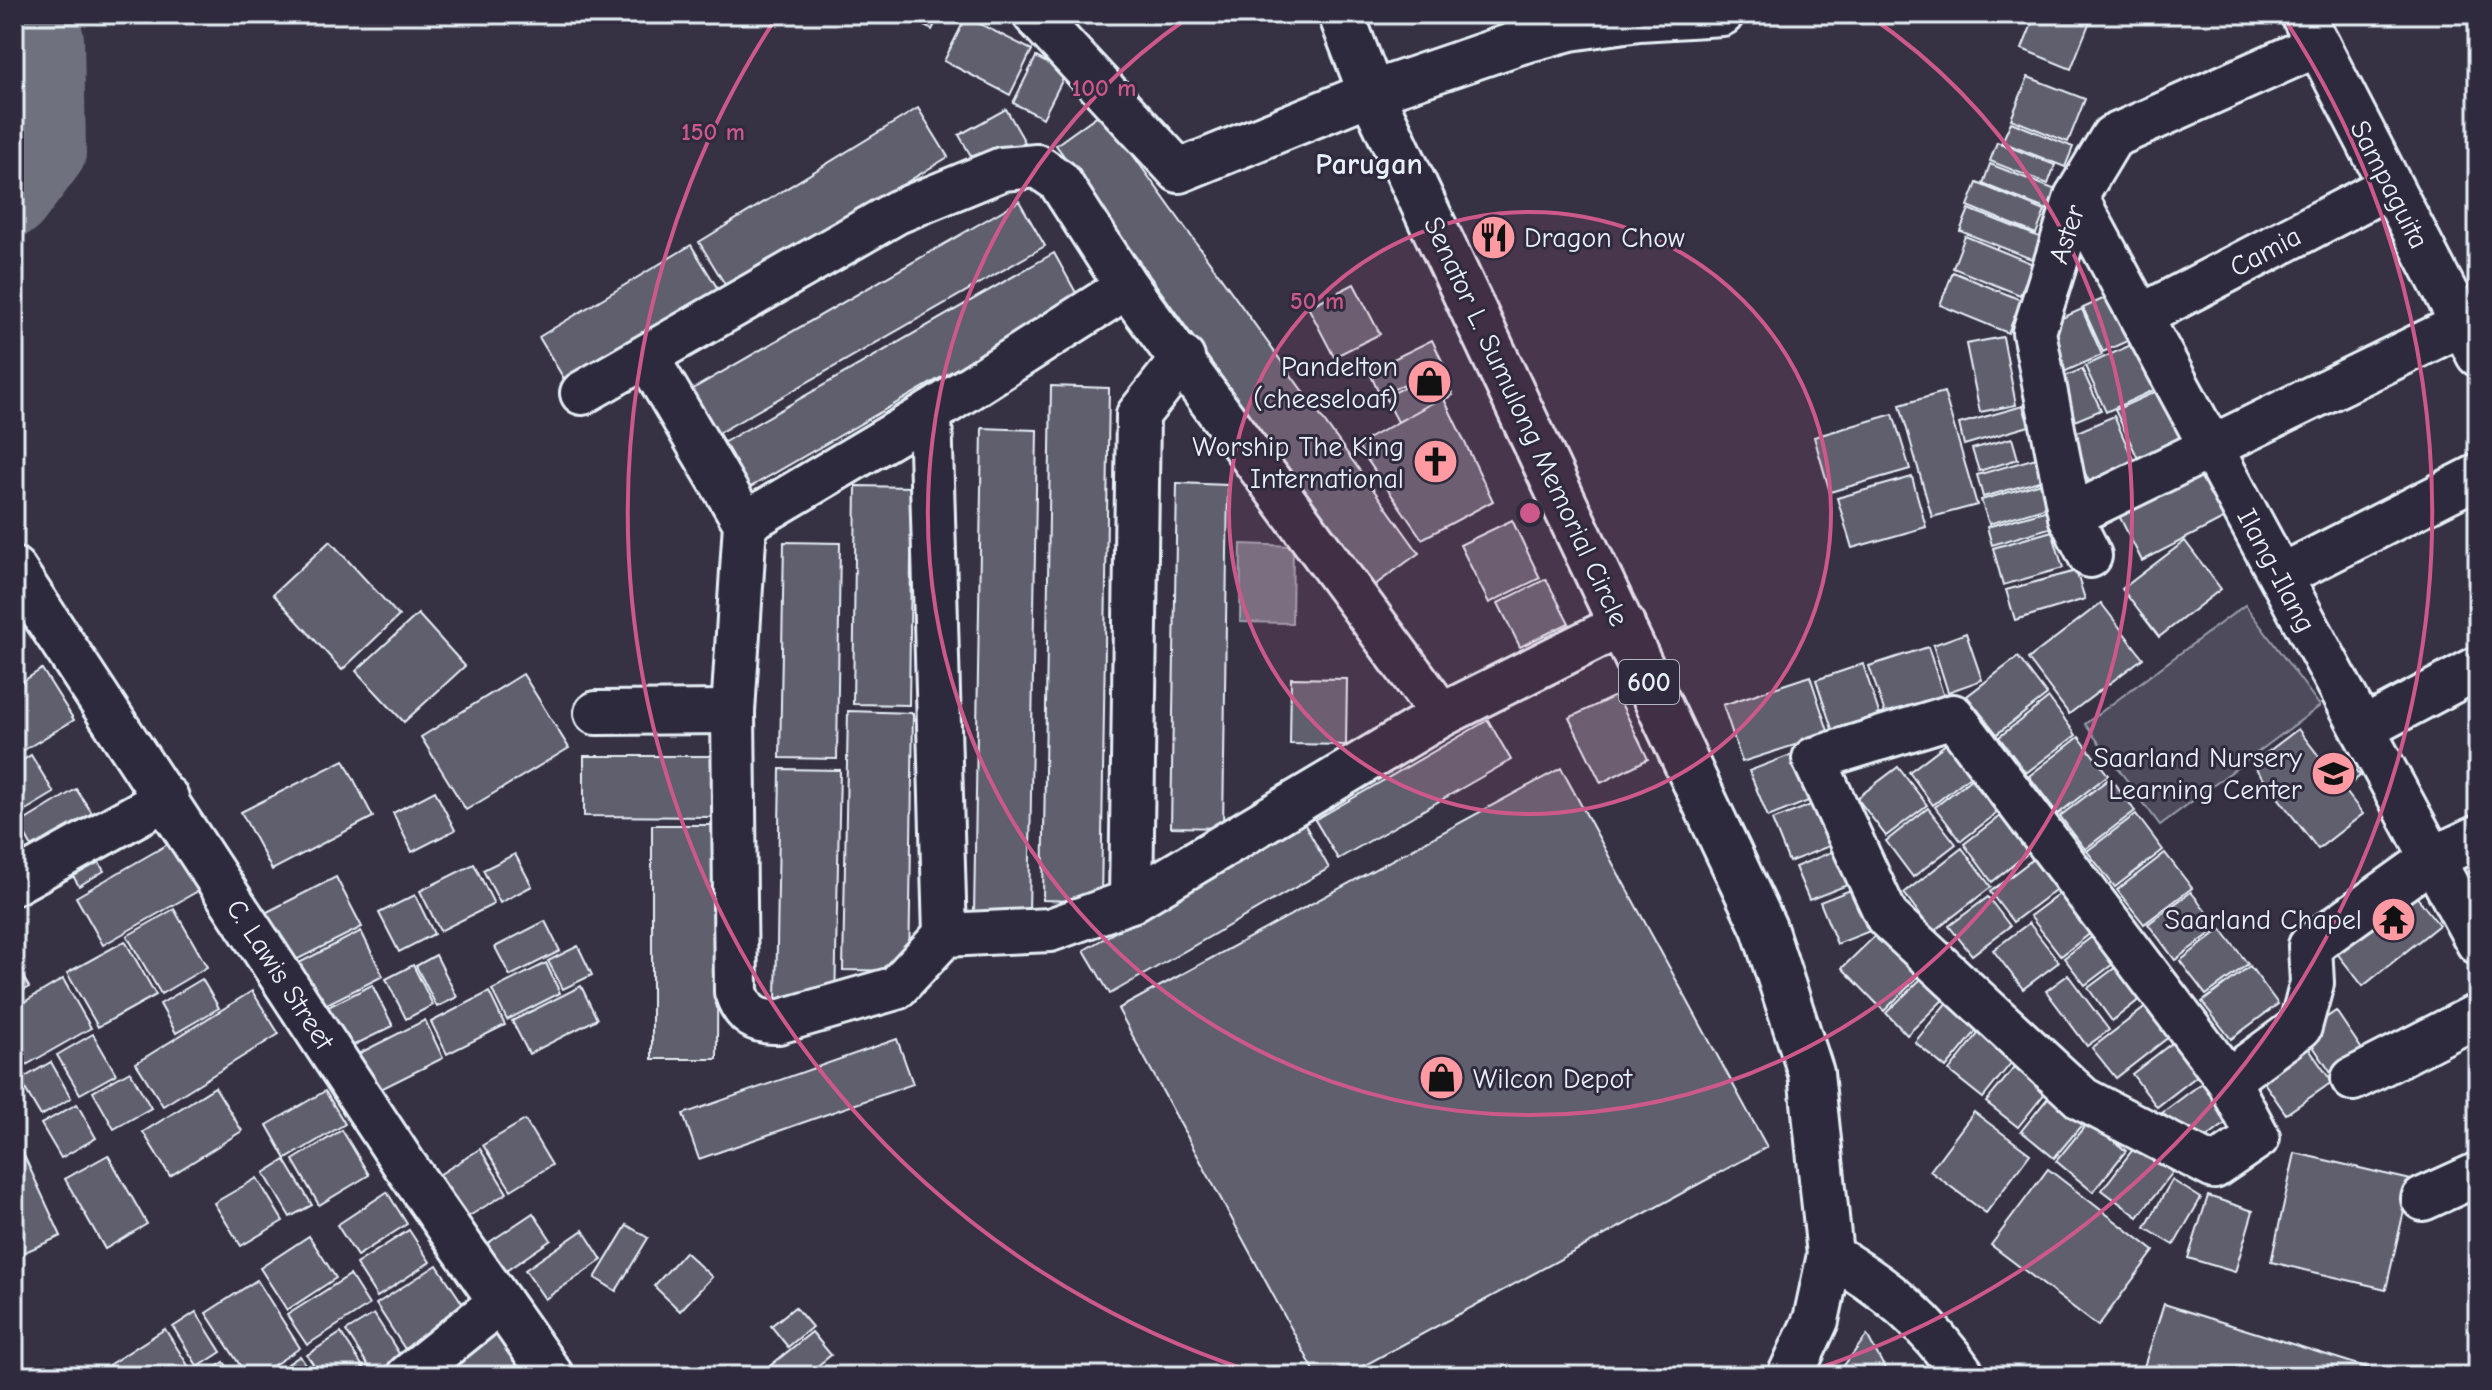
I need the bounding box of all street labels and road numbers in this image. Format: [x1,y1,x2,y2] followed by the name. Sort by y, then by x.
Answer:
[2343,115,2435,254] street label: Sampaguita
[2042,201,2091,268] street label: Aster
[1417,212,1635,631] street label: Senator L. Sumulong Memorial Circle
[2225,220,2306,284] street label: Camia
[2230,503,2322,638] street label: Ilang-Ilang
[1619,660,1679,704] road number: 600
[220,893,341,1057] street label: C. Lawis Street

